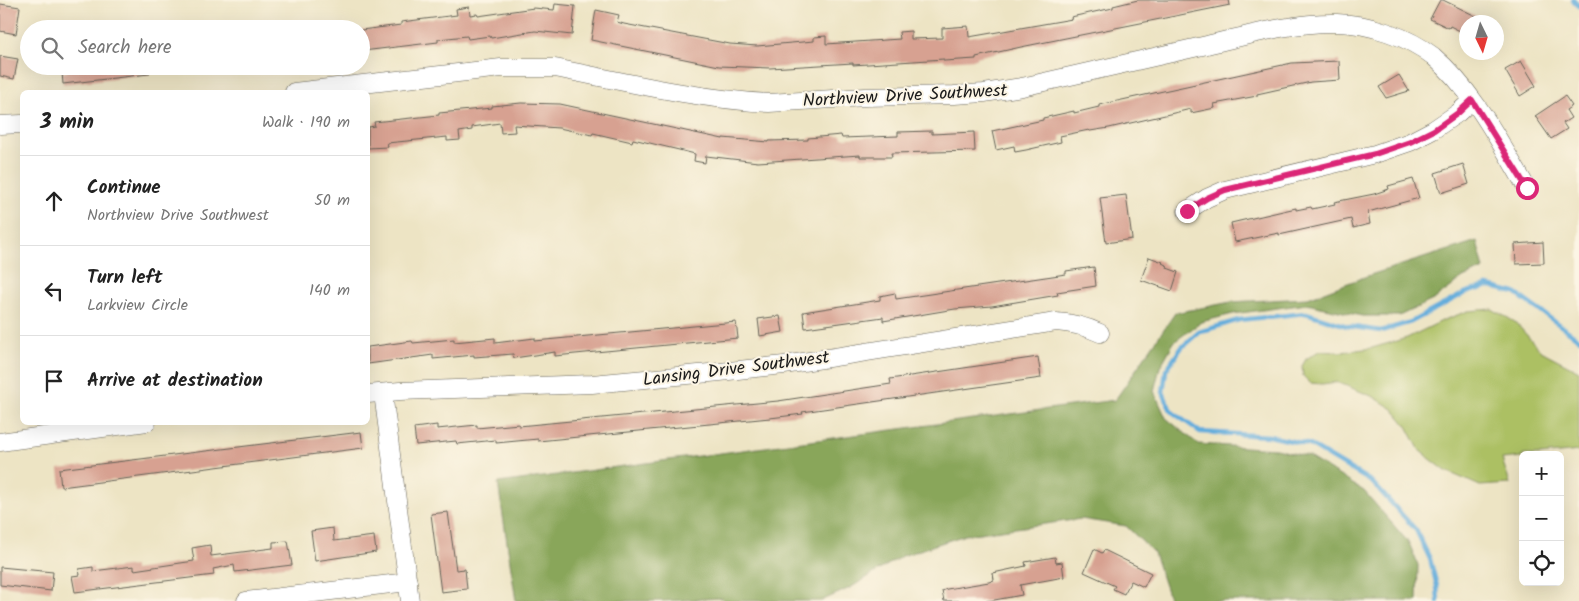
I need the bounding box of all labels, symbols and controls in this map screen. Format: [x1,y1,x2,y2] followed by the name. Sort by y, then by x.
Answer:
[1459,15,1504,60] north arrow
[20,20,370,75] search box
[78,33,172,63] text: Search here
[38,34,66,62] icon: search
[802,77,1009,116] street label: Northview Drive Southwest
[40,106,94,139] text: 3 min
[262,110,350,135] text: Walk · 190 m
[87,173,160,203] text: Continue
[1516,177,1539,200] route start
[40,187,68,215] icon: ahead
[314,188,350,213] text: 50 m
[1176,200,1199,223] route end
[87,203,269,228] text: Northview Drive Southwest
[87,263,162,293] text: Turn left
[40,277,68,305] icon: left
[309,278,350,303] text: 140 m
[87,293,188,318] text: Larkview Circle
[641,344,832,395] street label: Lansing Drive Southwest
[87,366,263,396] text: Arrive at destination
[40,367,68,395] icon: arrive
[1519,451,1564,586] map controls
[1519,451,1564,496] button: +
[1519,496,1564,541] button: −
[1519,541,1564,586] button: locate

